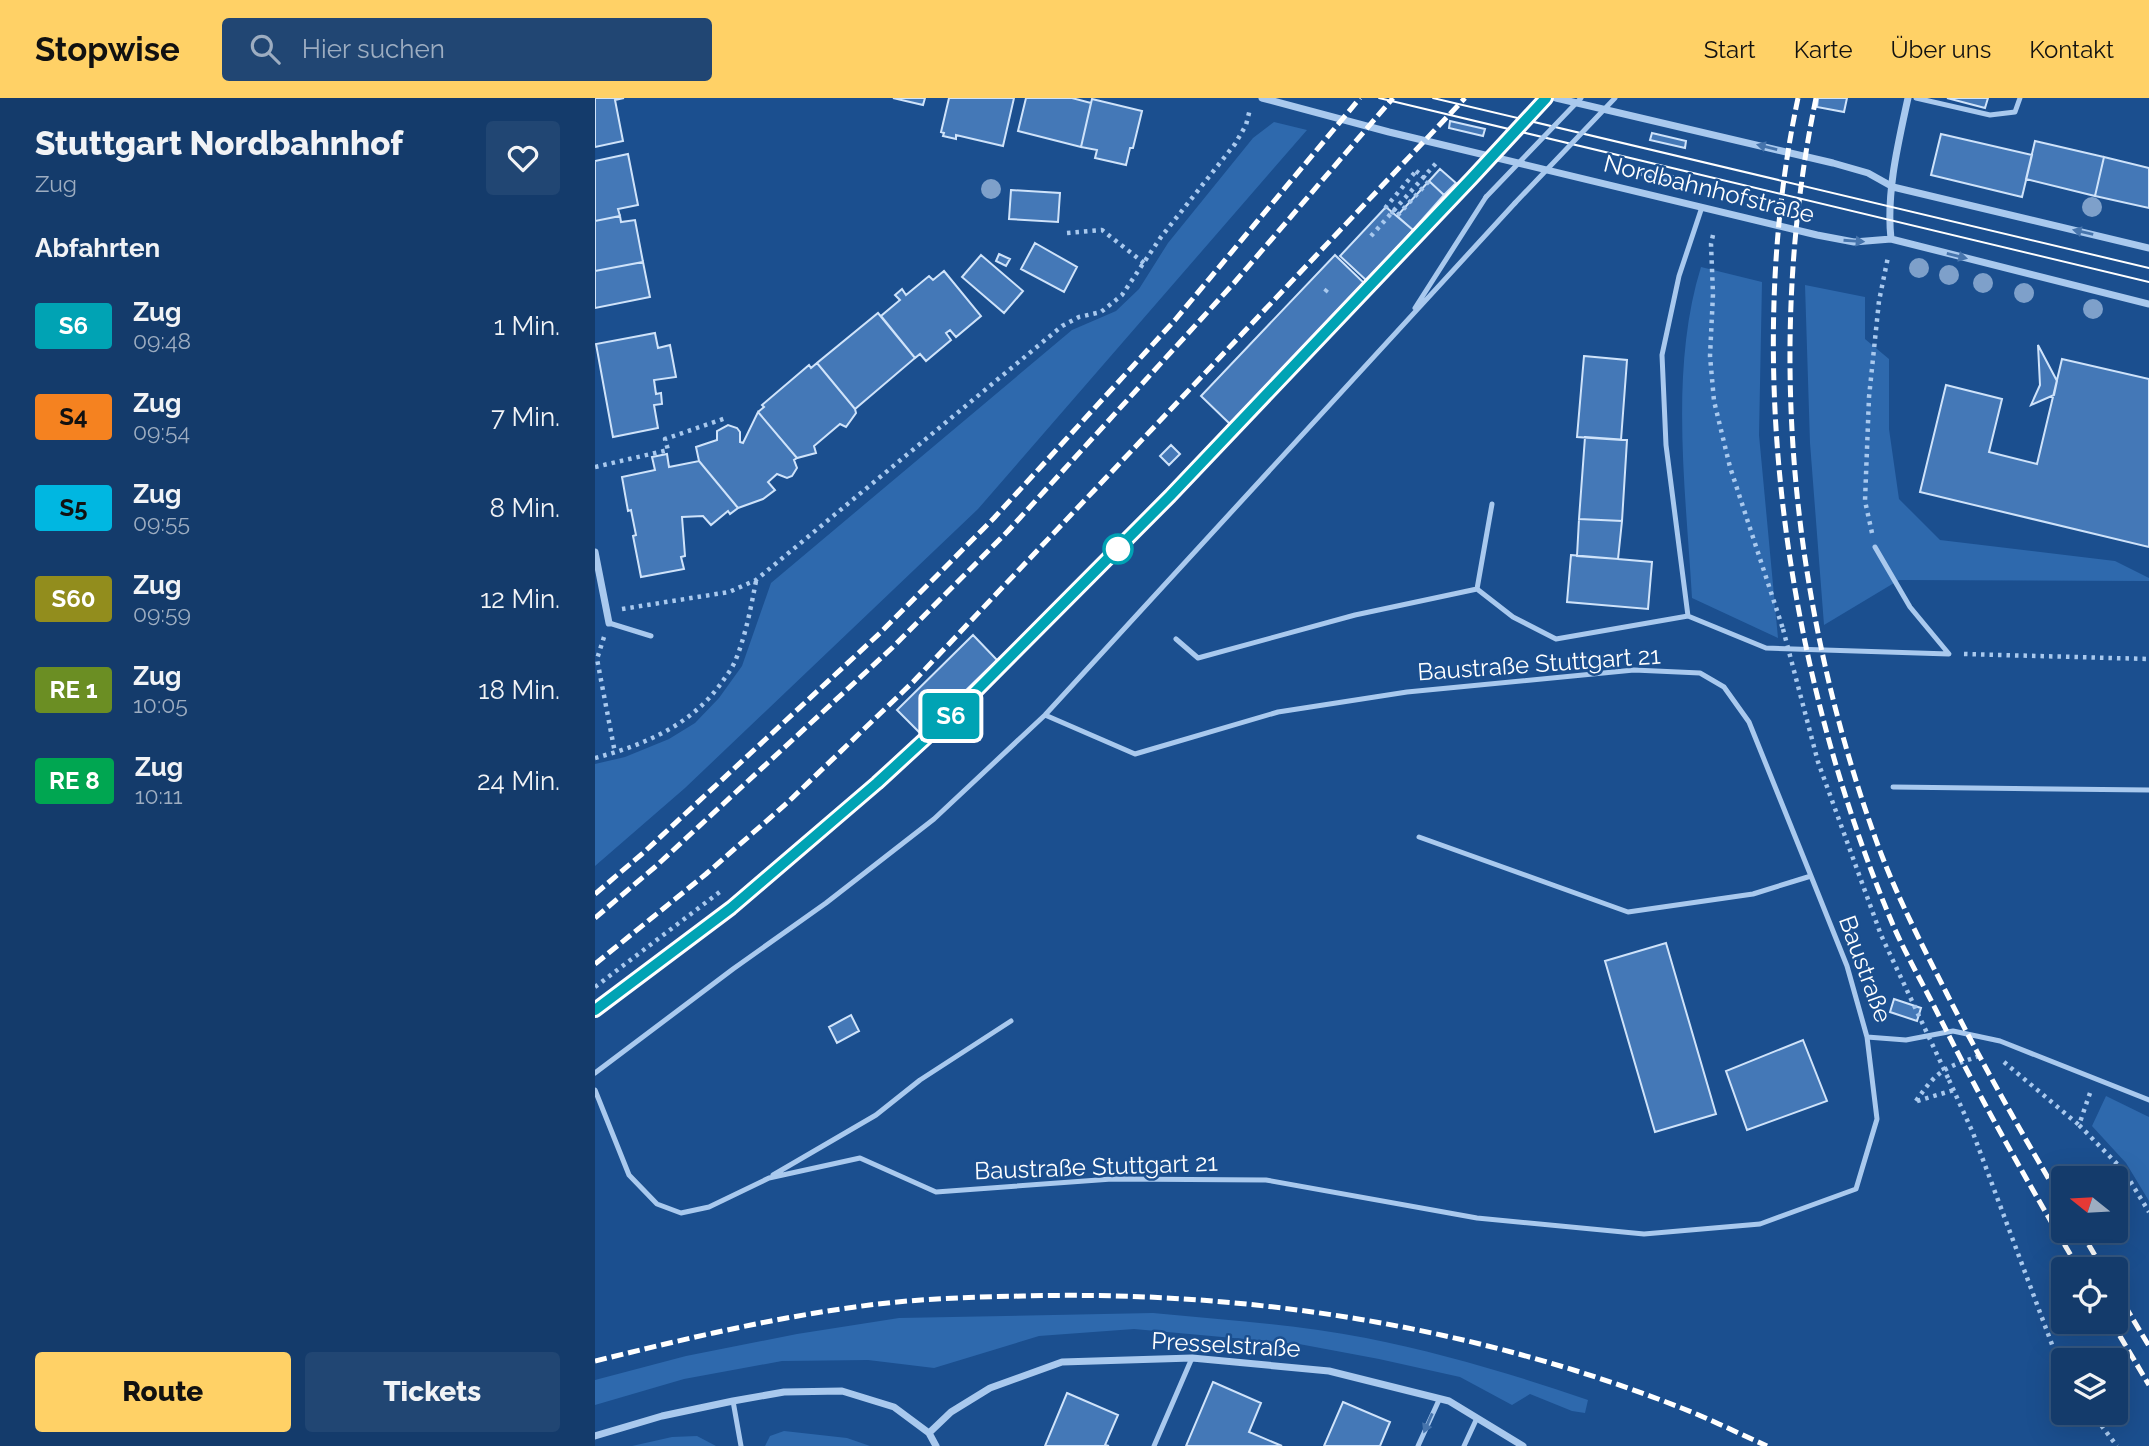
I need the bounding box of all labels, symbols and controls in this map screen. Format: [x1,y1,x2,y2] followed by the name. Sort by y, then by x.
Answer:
[222,18,712,81] search box
[35,30,180,69] text: Stopwise
[246,30,284,68] icon: search
[302,34,445,64] text: Hier suchen
[1704,35,1756,64] text: Start
[1794,35,1853,64] text: Karte
[1891,35,1991,64] text: Über uns
[2029,35,2114,64] text: Kontakt
[486,121,560,195] button: heart
[35,124,403,163] text: Stuttgart Nordbahnhof
[1756,141,1778,152] one-way arrow
[1601,148,1817,229] street label: Nordbahnhofstraße
[35,170,77,197] text: Zug
[2072,226,2094,237] one-way arrow
[35,233,160,263] text: Abfahrten
[1843,235,1865,246] one-way arrow
[1946,251,1968,262] one-way arrow
[133,297,182,327] text: Zug
[59,311,88,340] text: S6
[494,311,560,341] text: 1 Min.
[133,327,191,354] text: 09:48
[133,388,182,418] text: Zug
[59,402,88,431] text: S4
[491,402,560,432] text: 7 Min.
[133,418,190,445] text: 09:54
[133,479,182,509] text: Zug
[59,493,88,522] text: S5
[489,493,560,523] text: 8 Min.
[133,509,190,536] text: 09:55
[1103,534,1133,564] unlabelled marker
[133,570,182,600] text: Zug
[51,584,96,613] text: S60
[480,584,560,614] text: 12 Min.
[133,600,191,627] text: 09:59
[1416,641,1662,686] street label: Baustraße Stuttgart 21
[133,661,182,691] text: Zug
[50,675,98,704] text: RE 1
[478,675,560,705] text: 18 Min.
[133,691,188,718] text: 10:05
[919,693,983,739] line badge: S6
[936,701,966,730] text: S6
[135,752,183,782] text: Zug
[49,766,100,795] text: RE 8
[477,766,560,796] text: 24 Min.
[135,782,183,809] text: 10:11
[1833,911,1898,1026] street label: Baustraße
[974,1148,1218,1185] street label: Baustraße Stuttgart 21
[2051,1166,2128,1242] north arrow
[2051,1166,2128,1425] map controls
[2051,1257,2128,1334] button: locate
[1151,1326,1301,1363] street label: Presselstraße
[2051,1348,2128,1425] button: layers
[35,1352,291,1432] button: Route
[305,1352,560,1432] button: Tickets
[1422,1413,1434,1433] one-way arrow

